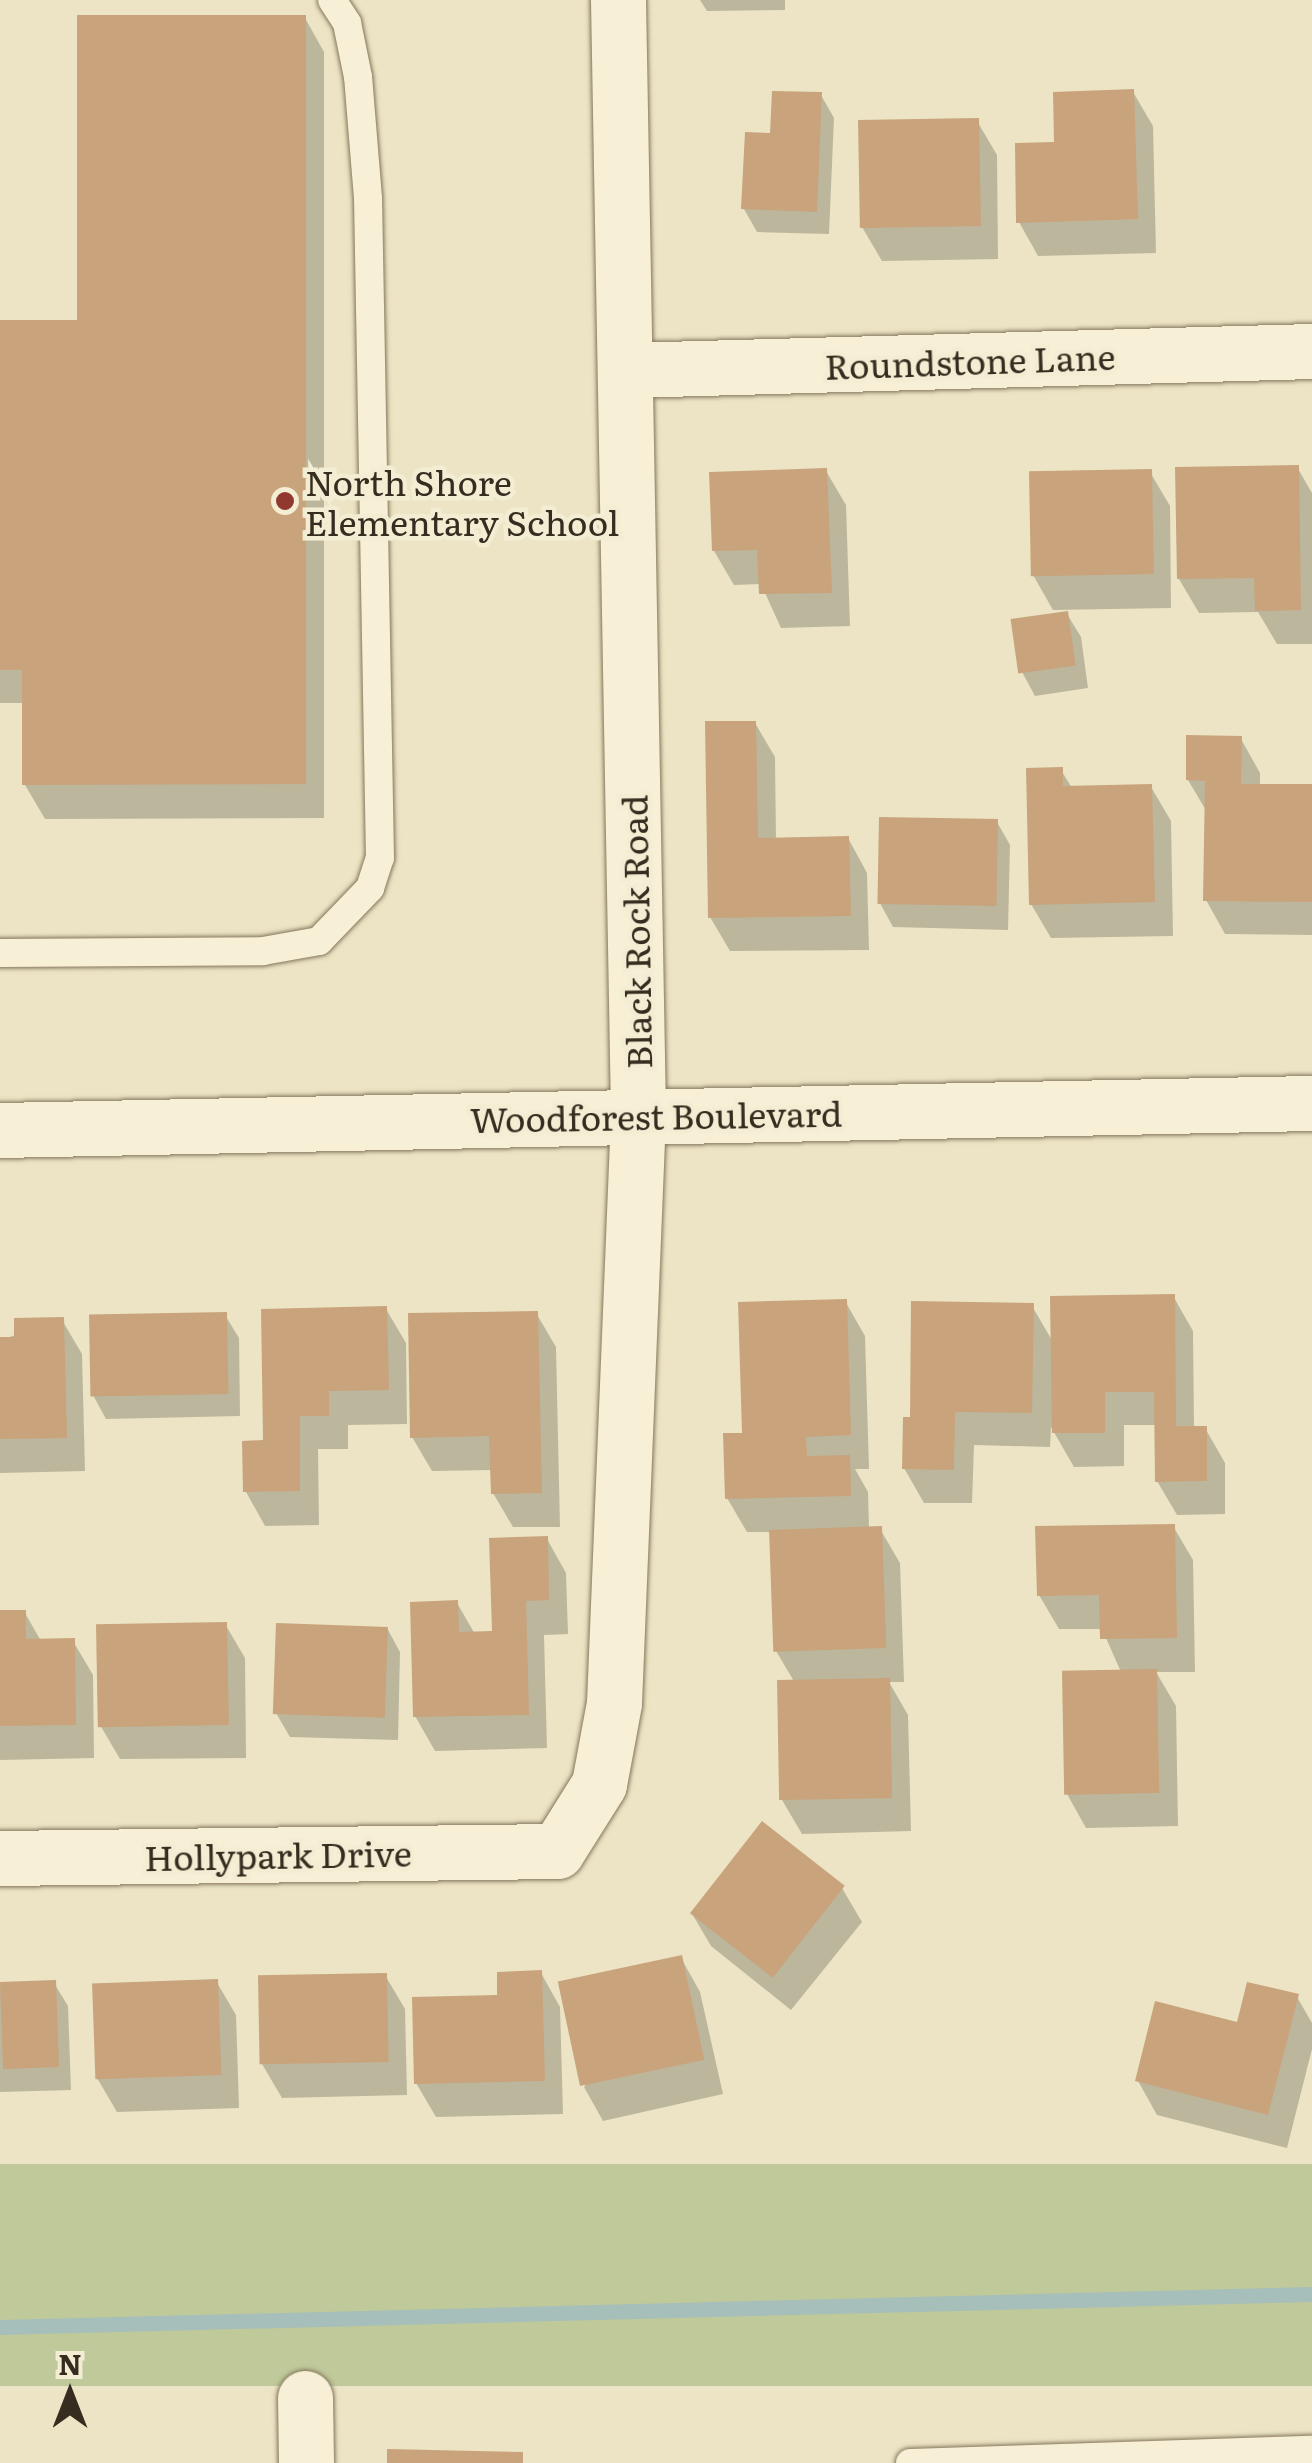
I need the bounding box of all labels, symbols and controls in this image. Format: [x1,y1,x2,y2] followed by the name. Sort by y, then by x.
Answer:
[824,334,1116,386] street label: Roundstone Lane
[305,460,619,542] place label: North Shore Elementary School
[274,490,296,512] marker: North Shore Elementary School
[612,795,658,1069] street label: Black Rock Road
[470,1091,842,1139] street label: Woodforest Boulevard
[144,1831,412,1877] street label: Hollypark Drive
[58,2342,82,2384] text: N
[20,2343,120,2443] north arrow

